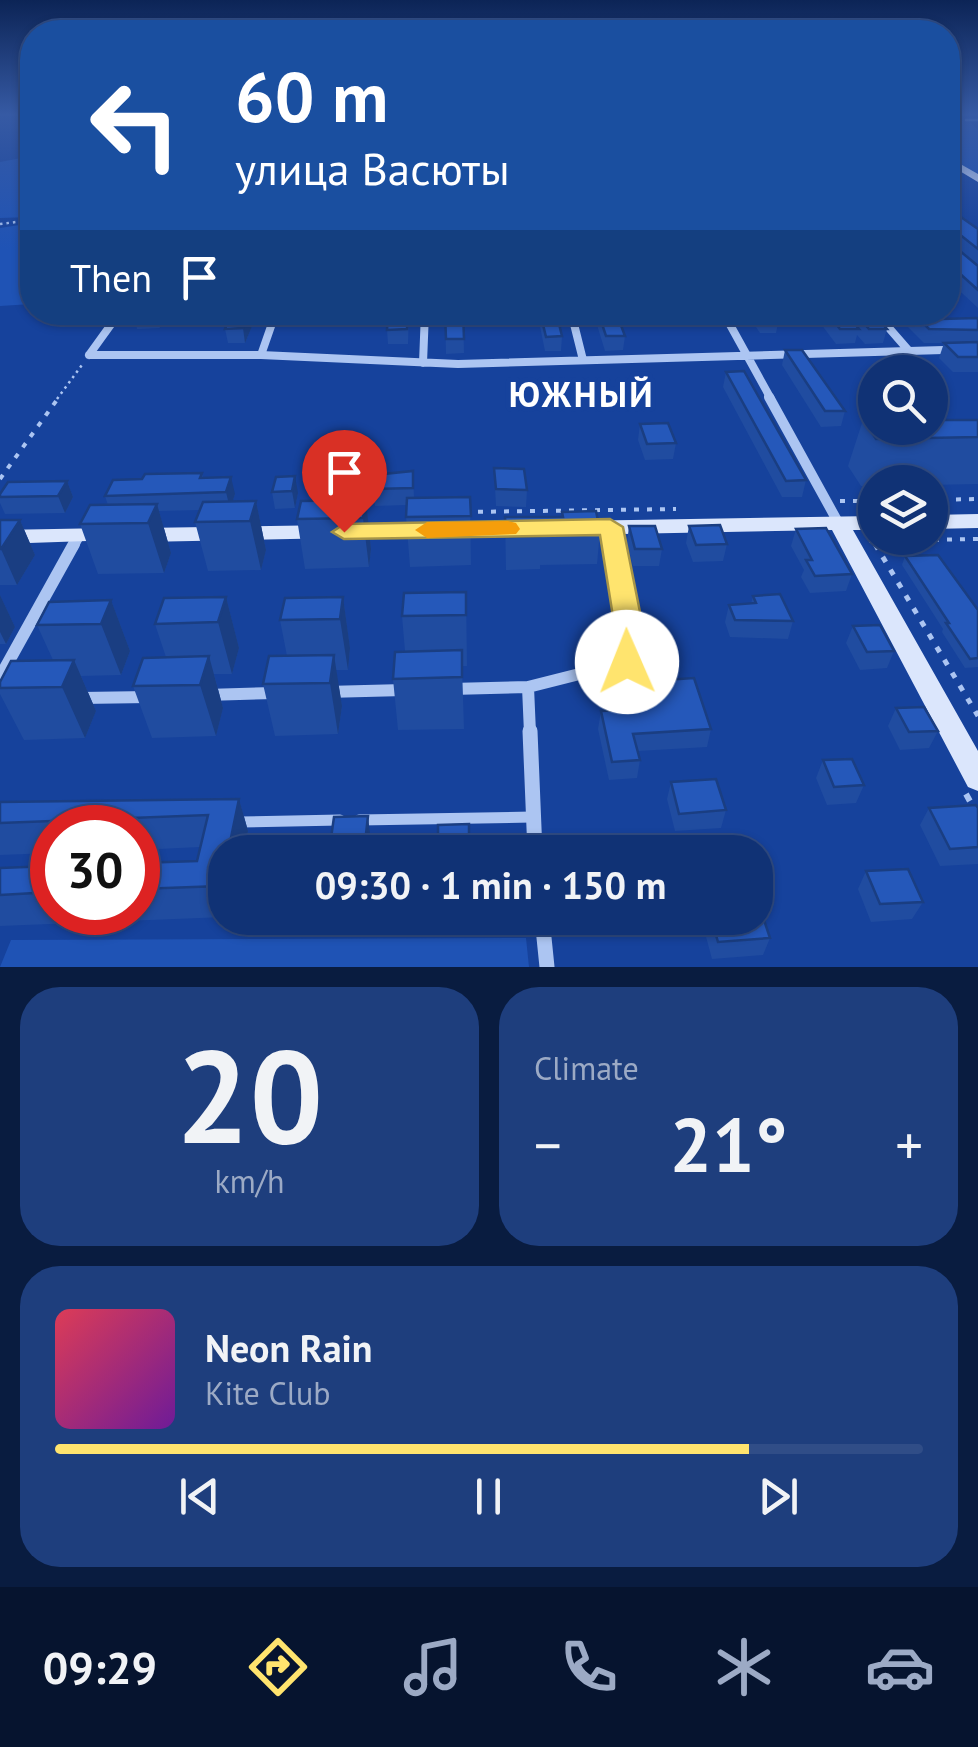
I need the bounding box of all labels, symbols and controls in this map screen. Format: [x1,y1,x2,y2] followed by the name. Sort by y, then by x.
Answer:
[235,51,388,141] text: 60 m
[70,60,200,190] icon: left
[235,139,510,197] text: улица Васюты
[172,250,227,305] icon: arrive
[70,253,152,302] text: Then
[858,355,948,555] map controls
[858,355,948,445] button: search
[509,371,655,417] district label: ЮЖНЫЙ
[302,430,387,533] pin
[317,445,372,500] icon: arrive
[858,465,948,555] button: layers
[575,610,679,714] position arrow
[30,805,160,935] speed limit sign: 30
[315,860,666,909] text: 09:30 · 1 min · 150 m
[176,1011,323,1179] text: 20
[534,1047,639,1089] text: Climate
[670,1096,787,1193] text: 21°
[534,1109,562,1180] text: −
[895,1109,923,1180] text: +
[214,1160,285,1202] text: km/h
[205,1323,372,1372] text: Neon Rain
[205,1372,331,1414] text: Kite Club
[172,1469,227,1524] icon: previous
[461,1469,516,1524] icon: pause
[751,1469,806,1524] icon: next
[243,1632,313,1702] icon: directions
[398,1632,468,1702] icon: music
[554,1632,624,1702] icon: phone
[709,1632,779,1702] icon: climate
[865,1632,935,1702] icon: car
[43,1638,157,1696] text: 09:29

